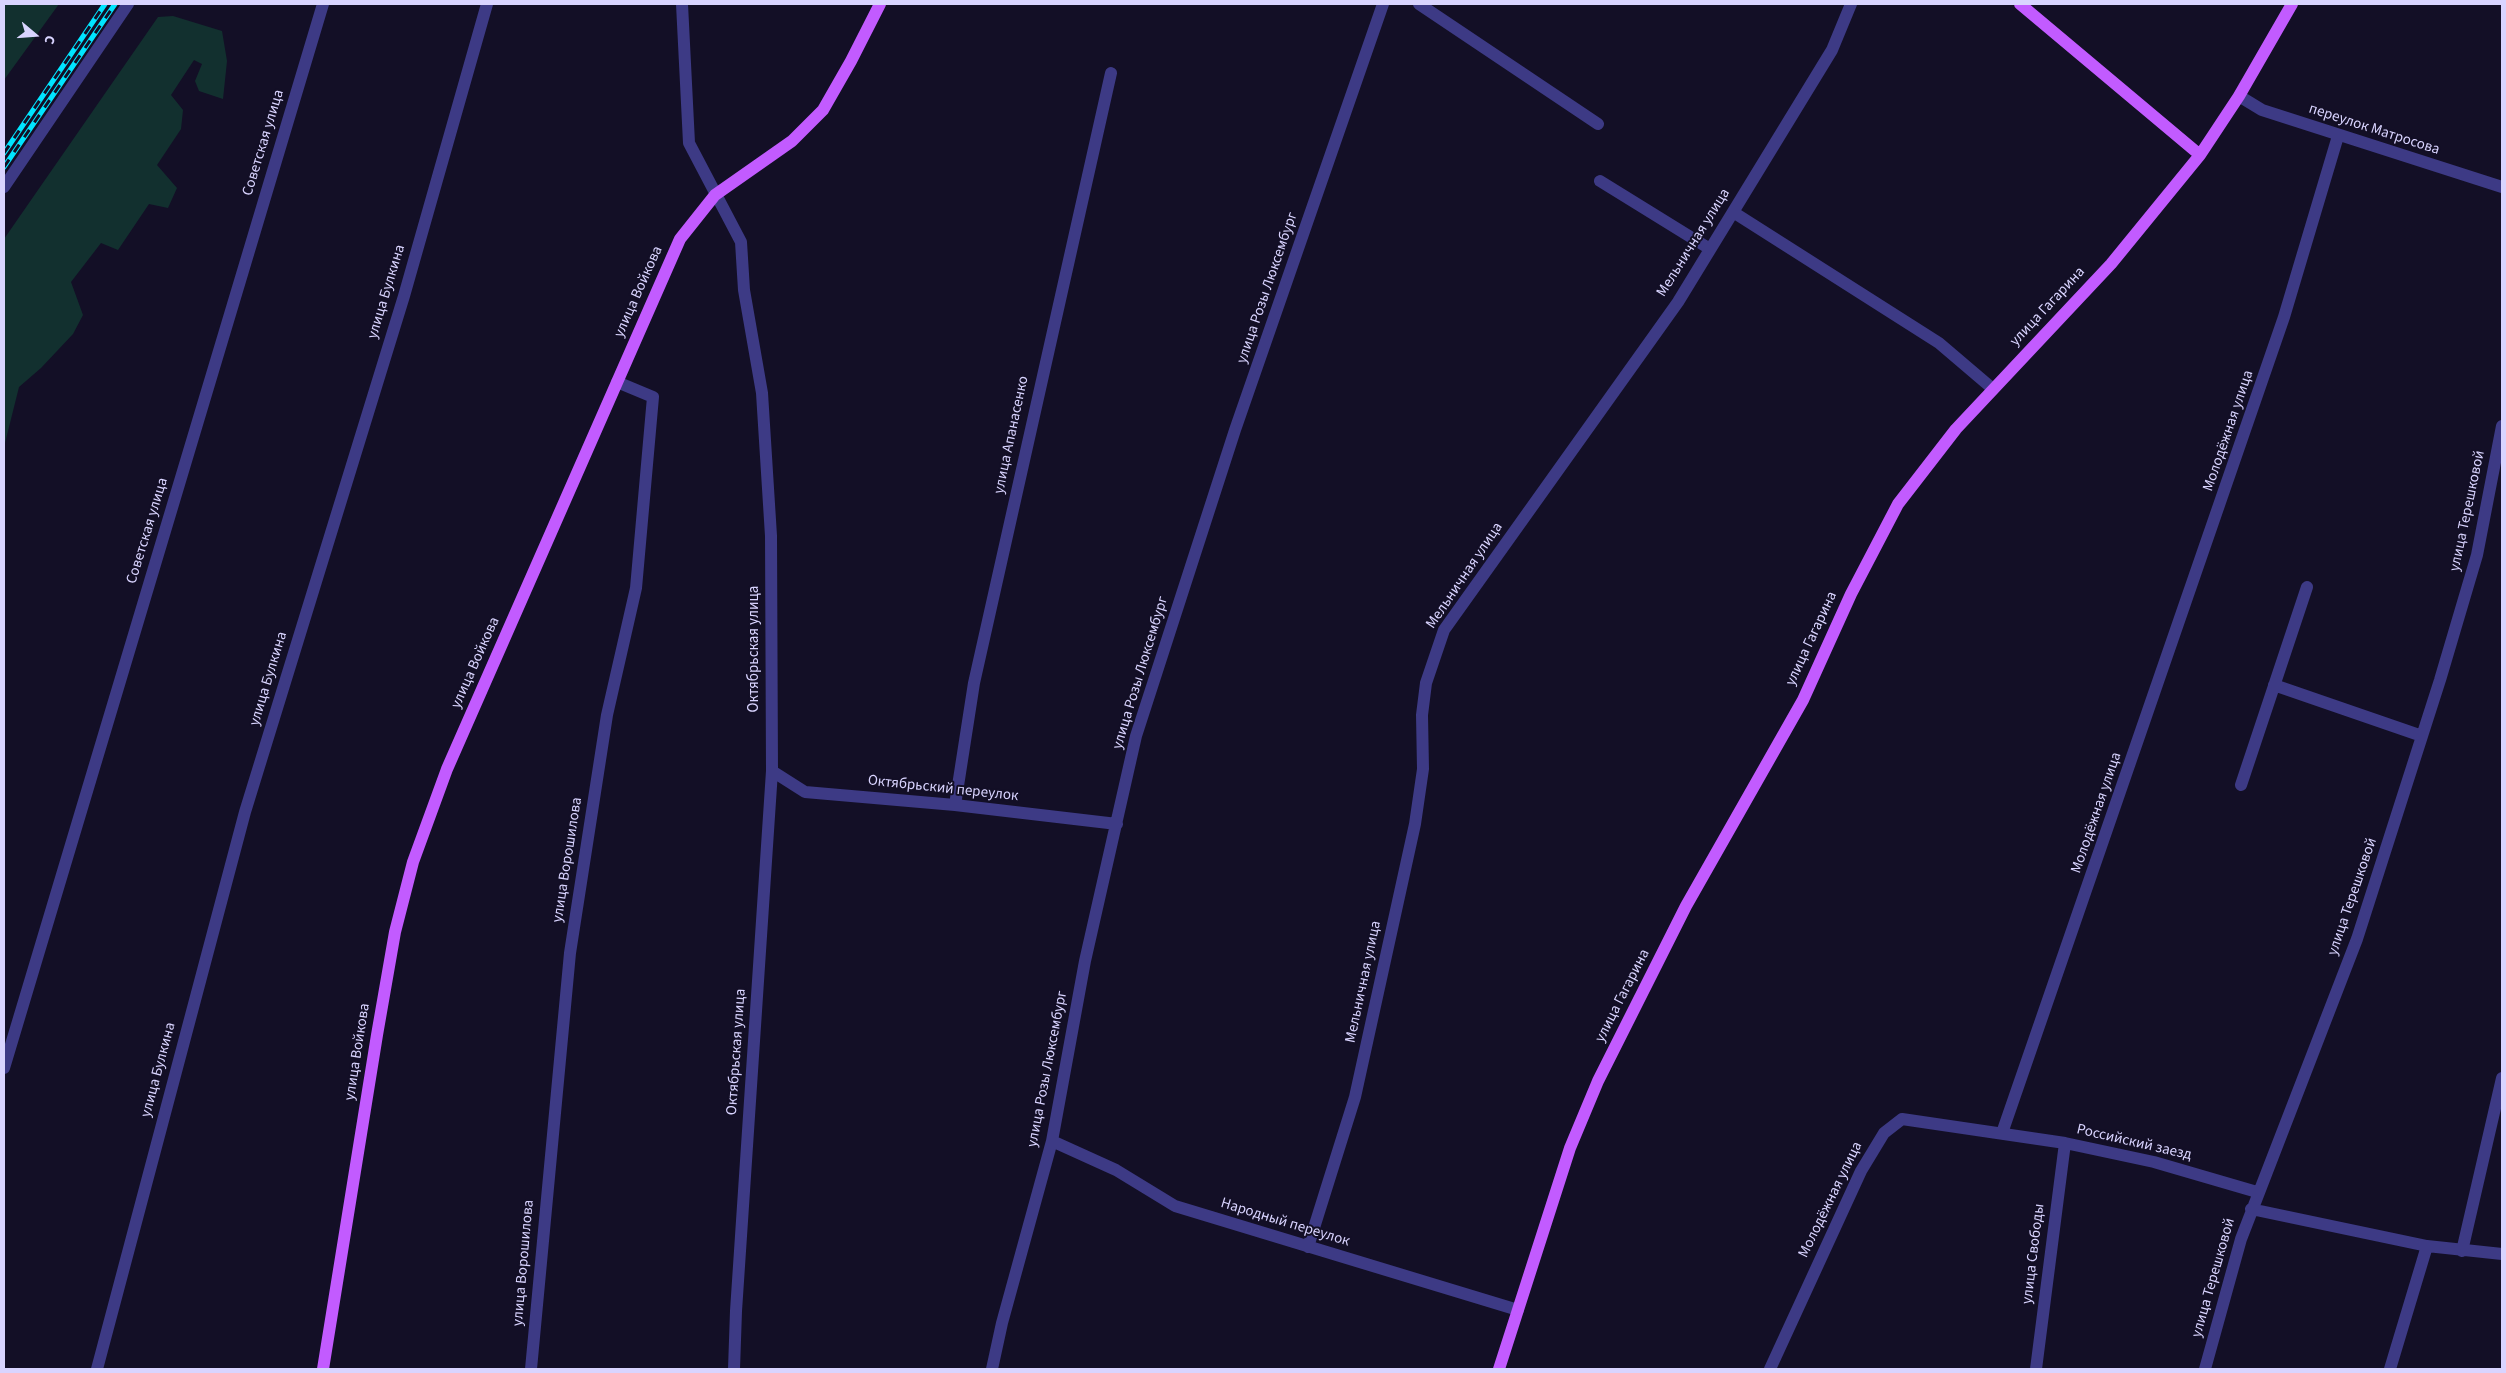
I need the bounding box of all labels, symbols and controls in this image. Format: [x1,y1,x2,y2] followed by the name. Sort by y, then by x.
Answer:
[10,10,60,60] north arrow
[38,33,60,47] text: С
[239,88,289,198] street label: Советская улица
[2306,100,2442,160] street label: переулок Матросова
[1653,186,1735,300] street label: Мельничная улица
[1234,210,1302,366] street label: улица Розы Люксембург
[364,243,410,341] street label: улица Булкина
[611,243,667,341] street label: улица Войкова
[2007,264,2089,350] street label: улица Гагарина
[2200,368,2258,494] street label: Молодёжная улица
[991,374,1033,496] street label: улица Апанасенко
[2446,449,2490,573] street label: улица Терешковой
[123,476,173,586] street label: Советская улица
[1423,519,1507,633] street label: Мельничная улица
[746,586,764,712] street label: Октябрьская улица
[1782,589,1842,689] street label: улица Гагарина
[1109,594,1173,752] street label: улица Розы Люксембург
[448,614,504,712] street label: улица Войкова
[246,630,292,728] street label: улица Булкина
[2068,750,2126,876] street label: Молодёжная улица
[867,772,1019,806] street label: Октябрьский переулок
[549,796,587,924] street label: улица Ворошилова
[2324,836,2382,958] street label: улица Терешковой
[1342,919,1386,1045] street label: Мельничная улица
[1592,946,1654,1046] street label: улица Гагарина
[724,988,750,1116] street label: Октябрьская улица
[1024,989,1072,1149] street label: улица Розы Люксембург
[341,1002,375,1102] street label: улица Войкова
[138,1021,180,1119] street label: улица Булкина
[2075,1121,2193,1165] street label: Российский заезд
[1795,1139,1867,1261] street label: Молодёжная улица
[1218,1195,1352,1251] street label: Народный переулок
[510,1199,538,1327] street label: улица Ворошилова
[2019,1203,2049,1305] street label: улица Свободы
[2188,1216,2240,1340] street label: улица Терешковой

